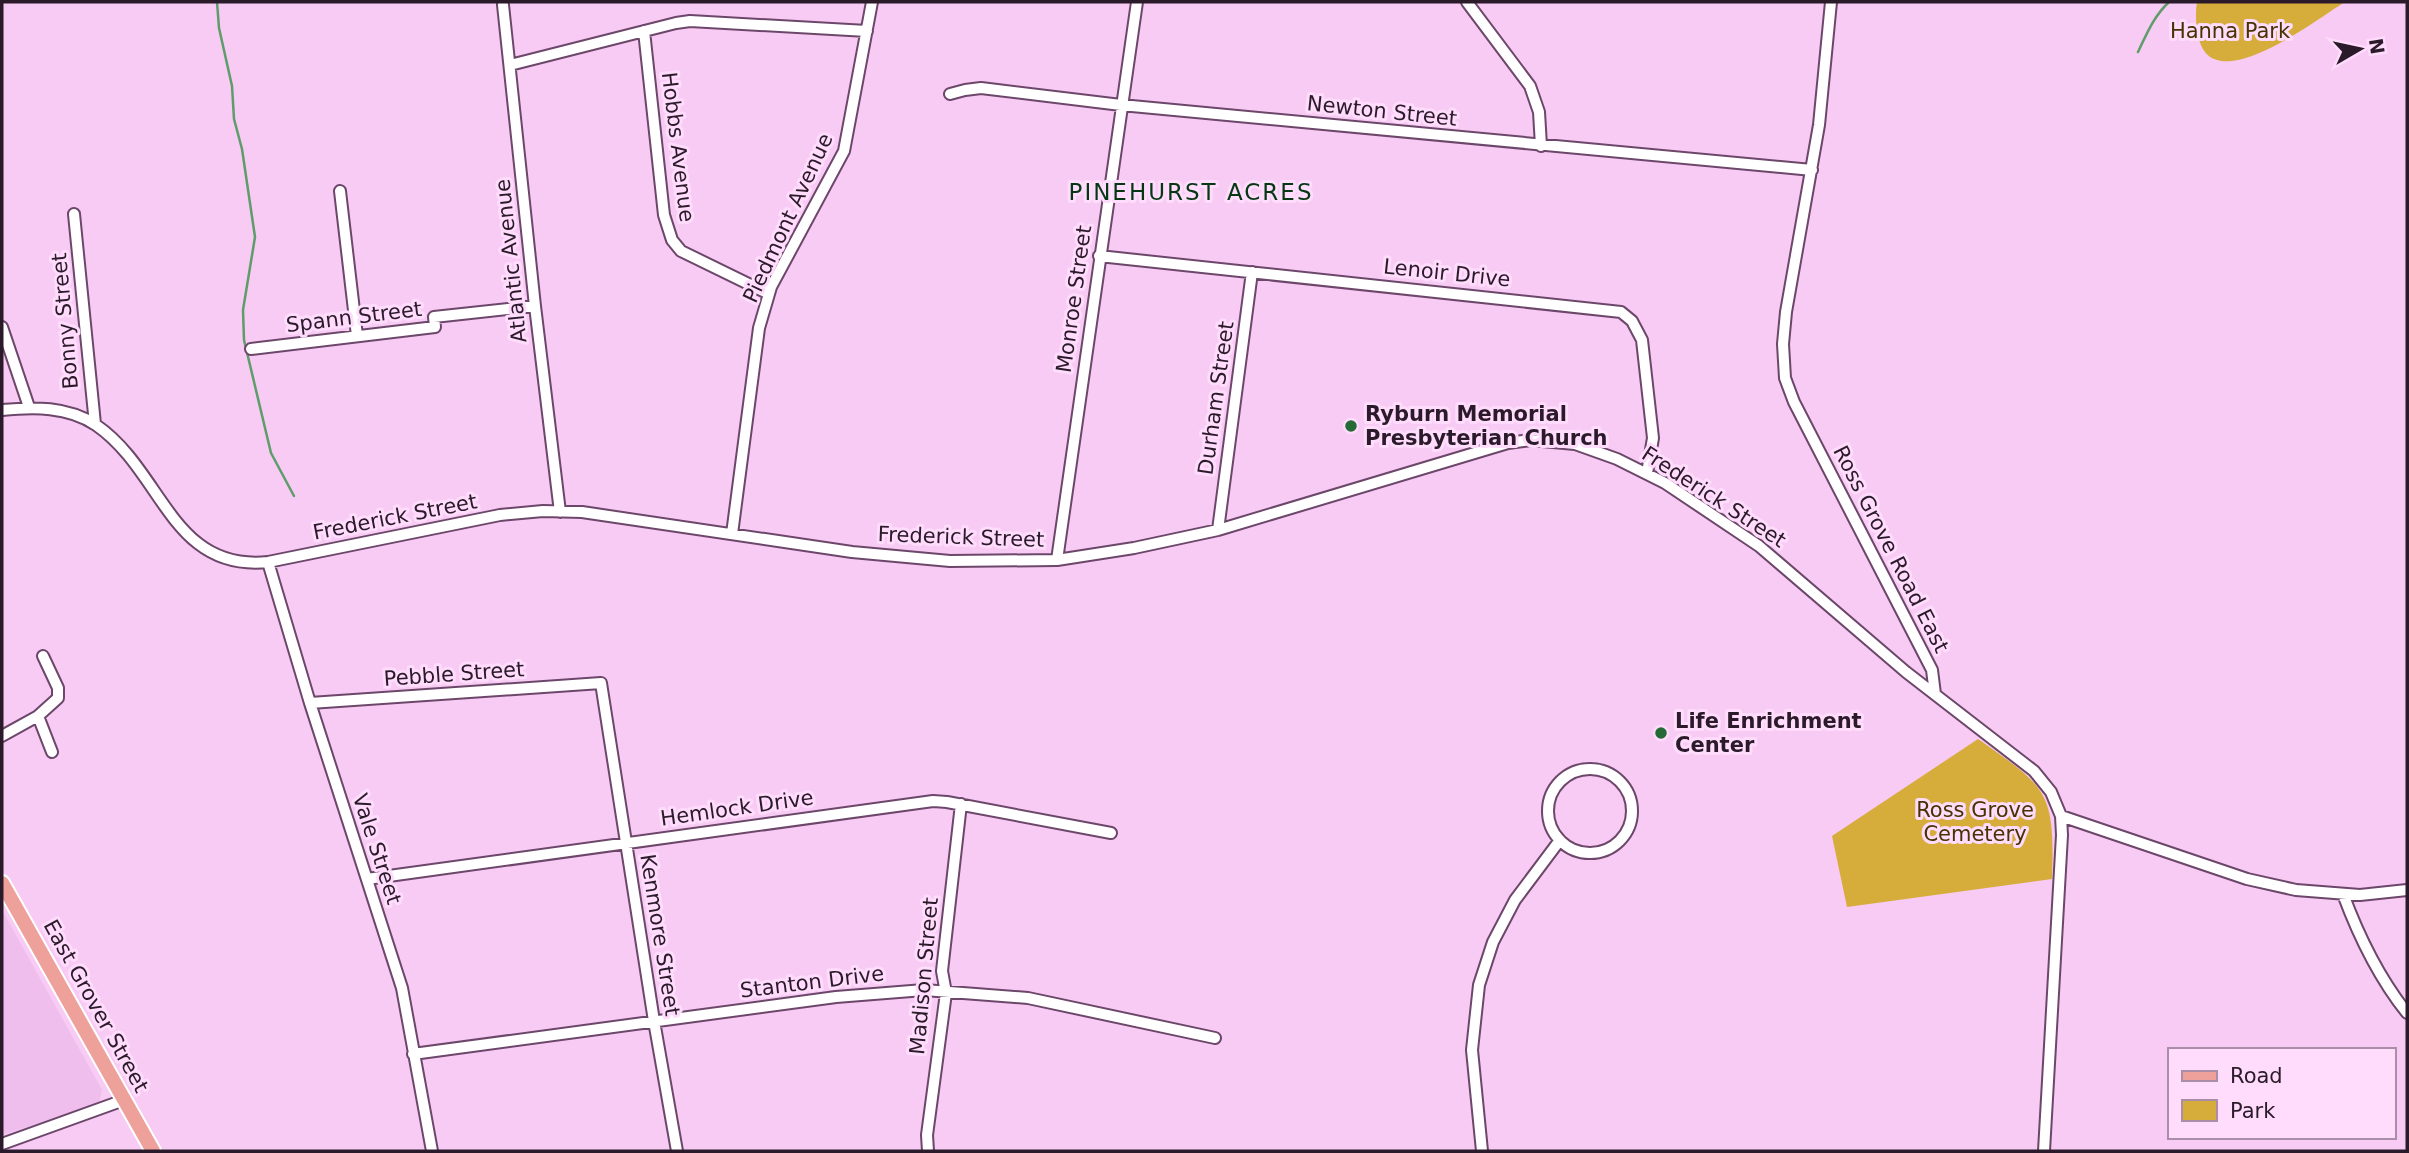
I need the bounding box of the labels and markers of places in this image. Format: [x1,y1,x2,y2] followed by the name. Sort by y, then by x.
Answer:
[1365,402,1608,450] place label: Ryburn Memorial Presbyterian Church
[1343,418,1359,434] marker: Ryburn Memorial Presbyterian Church
[1675,709,1862,757] place label: Life Enrichment Center
[1653,725,1669,741] marker: Life Enrichment Center

